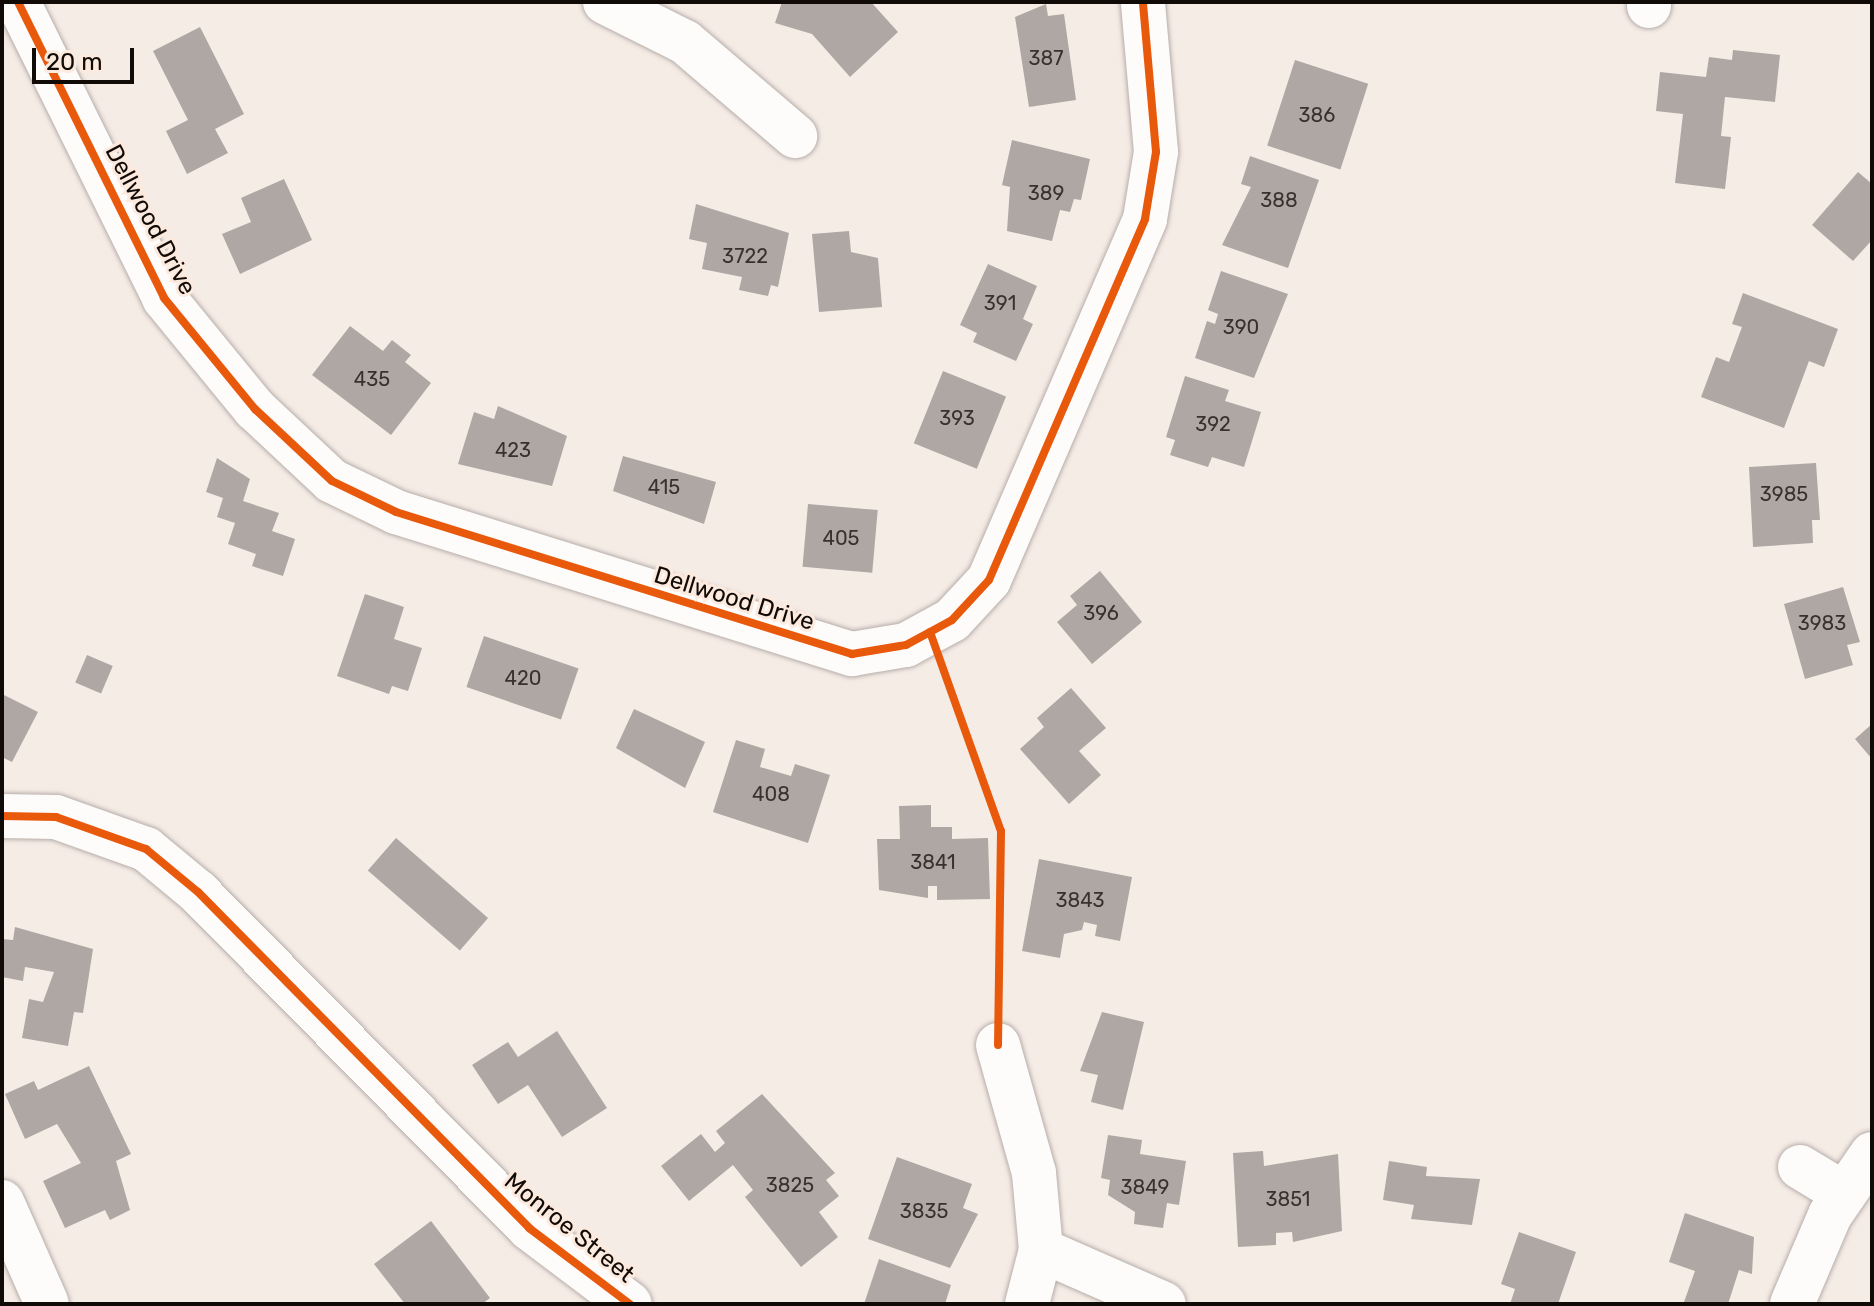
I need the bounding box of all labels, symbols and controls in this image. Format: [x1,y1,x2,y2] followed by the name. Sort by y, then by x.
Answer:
[36,32,138,82] scale bar
[1029,46,1063,70] house number: 387
[46,48,103,76] text: 20 m
[1299,103,1335,127] house number: 386
[98,140,202,300] street label: Dellwood Drive
[1028,181,1064,205] house number: 389
[1260,188,1298,212] house number: 388
[722,244,768,268] house number: 3722
[984,291,1016,315] house number: 391
[1223,315,1259,339] house number: 390
[354,367,390,391] house number: 435
[939,406,975,430] house number: 393
[1195,412,1231,436] house number: 392
[495,438,531,462] house number: 423
[648,475,680,499] house number: 415
[1760,482,1808,506] house number: 3985
[823,526,859,550] house number: 405
[650,561,818,637] street label: Dellwood Drive
[1083,601,1119,625] house number: 396
[1798,611,1846,635] house number: 3983
[505,666,541,690] house number: 420
[752,782,790,806] house number: 408
[910,850,956,874] house number: 3841
[1055,888,1105,912] house number: 3843
[498,1167,640,1289] street label: Monroe Street
[766,1173,814,1197] house number: 3825
[1121,1175,1169,1199] house number: 3849
[1266,1187,1310,1211] house number: 3851
[900,1199,948,1223] house number: 3835

